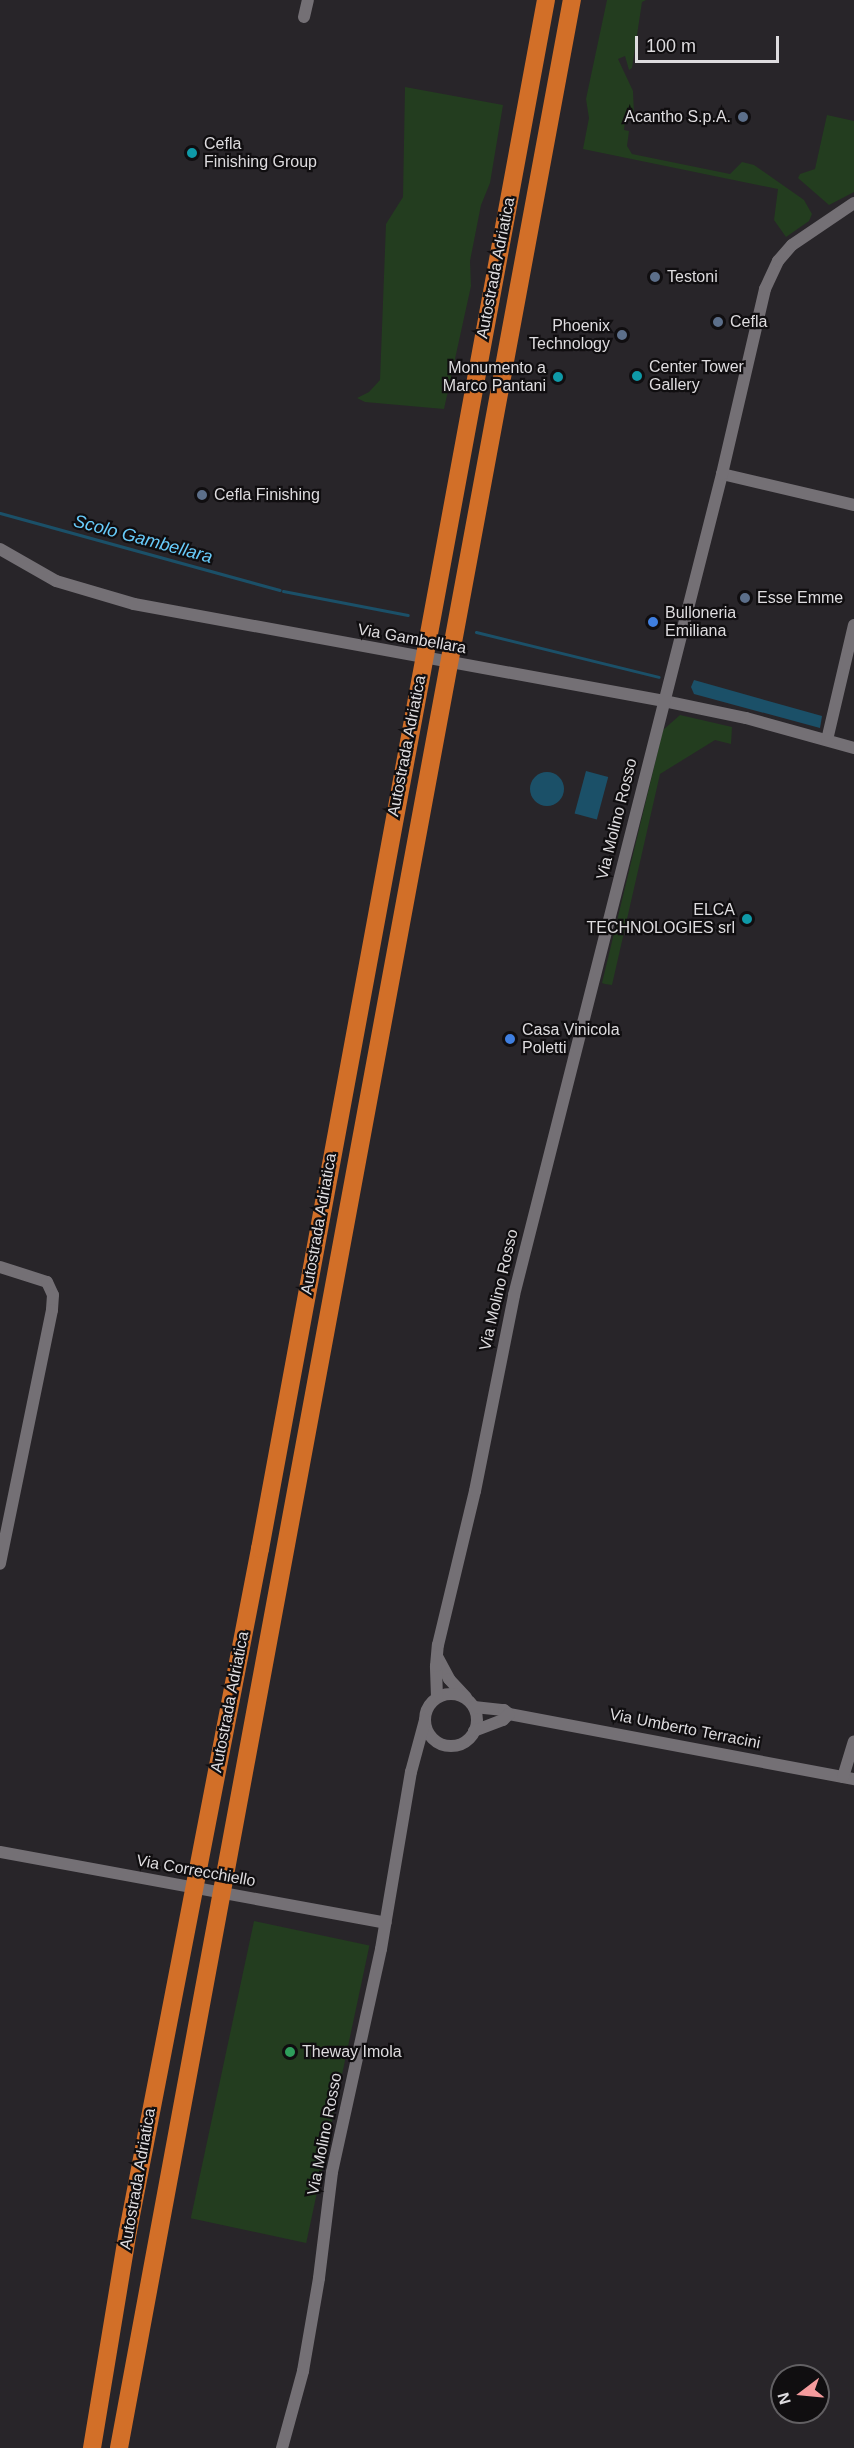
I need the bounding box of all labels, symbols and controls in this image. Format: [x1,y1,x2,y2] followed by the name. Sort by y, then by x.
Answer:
[638,24,782,62] scale bar
[646,36,696,56] text: 100 m
[624,107,731,127] place label: Acantho S.p.A.
[736,110,750,124] marker: Acantho S.p.A.
[204,134,317,172] place label: Cefla Finishing Group
[185,146,199,160] marker: Cefla Finishing Group
[473,195,519,341] street label: Autostrada Adriatica
[667,267,718,287] place label: Testoni
[648,270,662,284] marker: Testoni
[730,312,767,332] place label: Cefla
[711,315,725,329] marker: Cefla
[529,316,610,354] place label: Phoenix Technology
[615,328,629,342] marker: Phoenix Technology
[649,357,744,395] place label: Center Tower Gallery
[443,358,546,396] place label: Monumento a Marco Pantani
[630,369,644,383] marker: Center Tower Gallery
[551,370,565,384] marker: Monumento a Marco Pantani
[214,485,320,505] place label: Cefla Finishing
[195,488,209,502] marker: Cefla Finishing
[71,510,215,568] water label: Scolo Gambellara
[757,588,843,608] place label: Esse Emme
[738,591,752,605] marker: Esse Emme
[665,603,736,641] place label: Bulloneria Emiliana
[646,615,660,629] marker: Bulloneria Emiliana
[356,620,468,658] street label: Via Gambellara
[384,673,430,819] street label: Autostrada Adriatica
[593,756,641,882] street label: Via Molino Rosso
[587,900,735,938] place label: ELCA TECHNOLOGIES srl
[740,912,754,926] marker: ELCA TECHNOLOGIES srl
[522,1020,620,1058] place label: Casa Vinicola Poletti
[503,1032,517,1046] marker: Casa Vinicola Poletti
[297,1151,341,1297] street label: Autostrada Adriatica
[476,1227,522,1353] street label: Via Molino Rosso
[207,1629,253,1775] street label: Autostrada Adriatica
[608,1705,762,1753] street label: Via Umberto Terracini
[135,1851,257,1891] street label: Via Correcchiello
[302,2042,402,2062] place label: Theway Imola
[283,2045,297,2059] marker: Theway Imola
[304,2071,346,2197] street label: Via Molino Rosso
[116,2106,160,2252] street label: Autostrada Adriatica
[770,2364,830,2424] north arrow
[774,2391,794,2406] text: N

